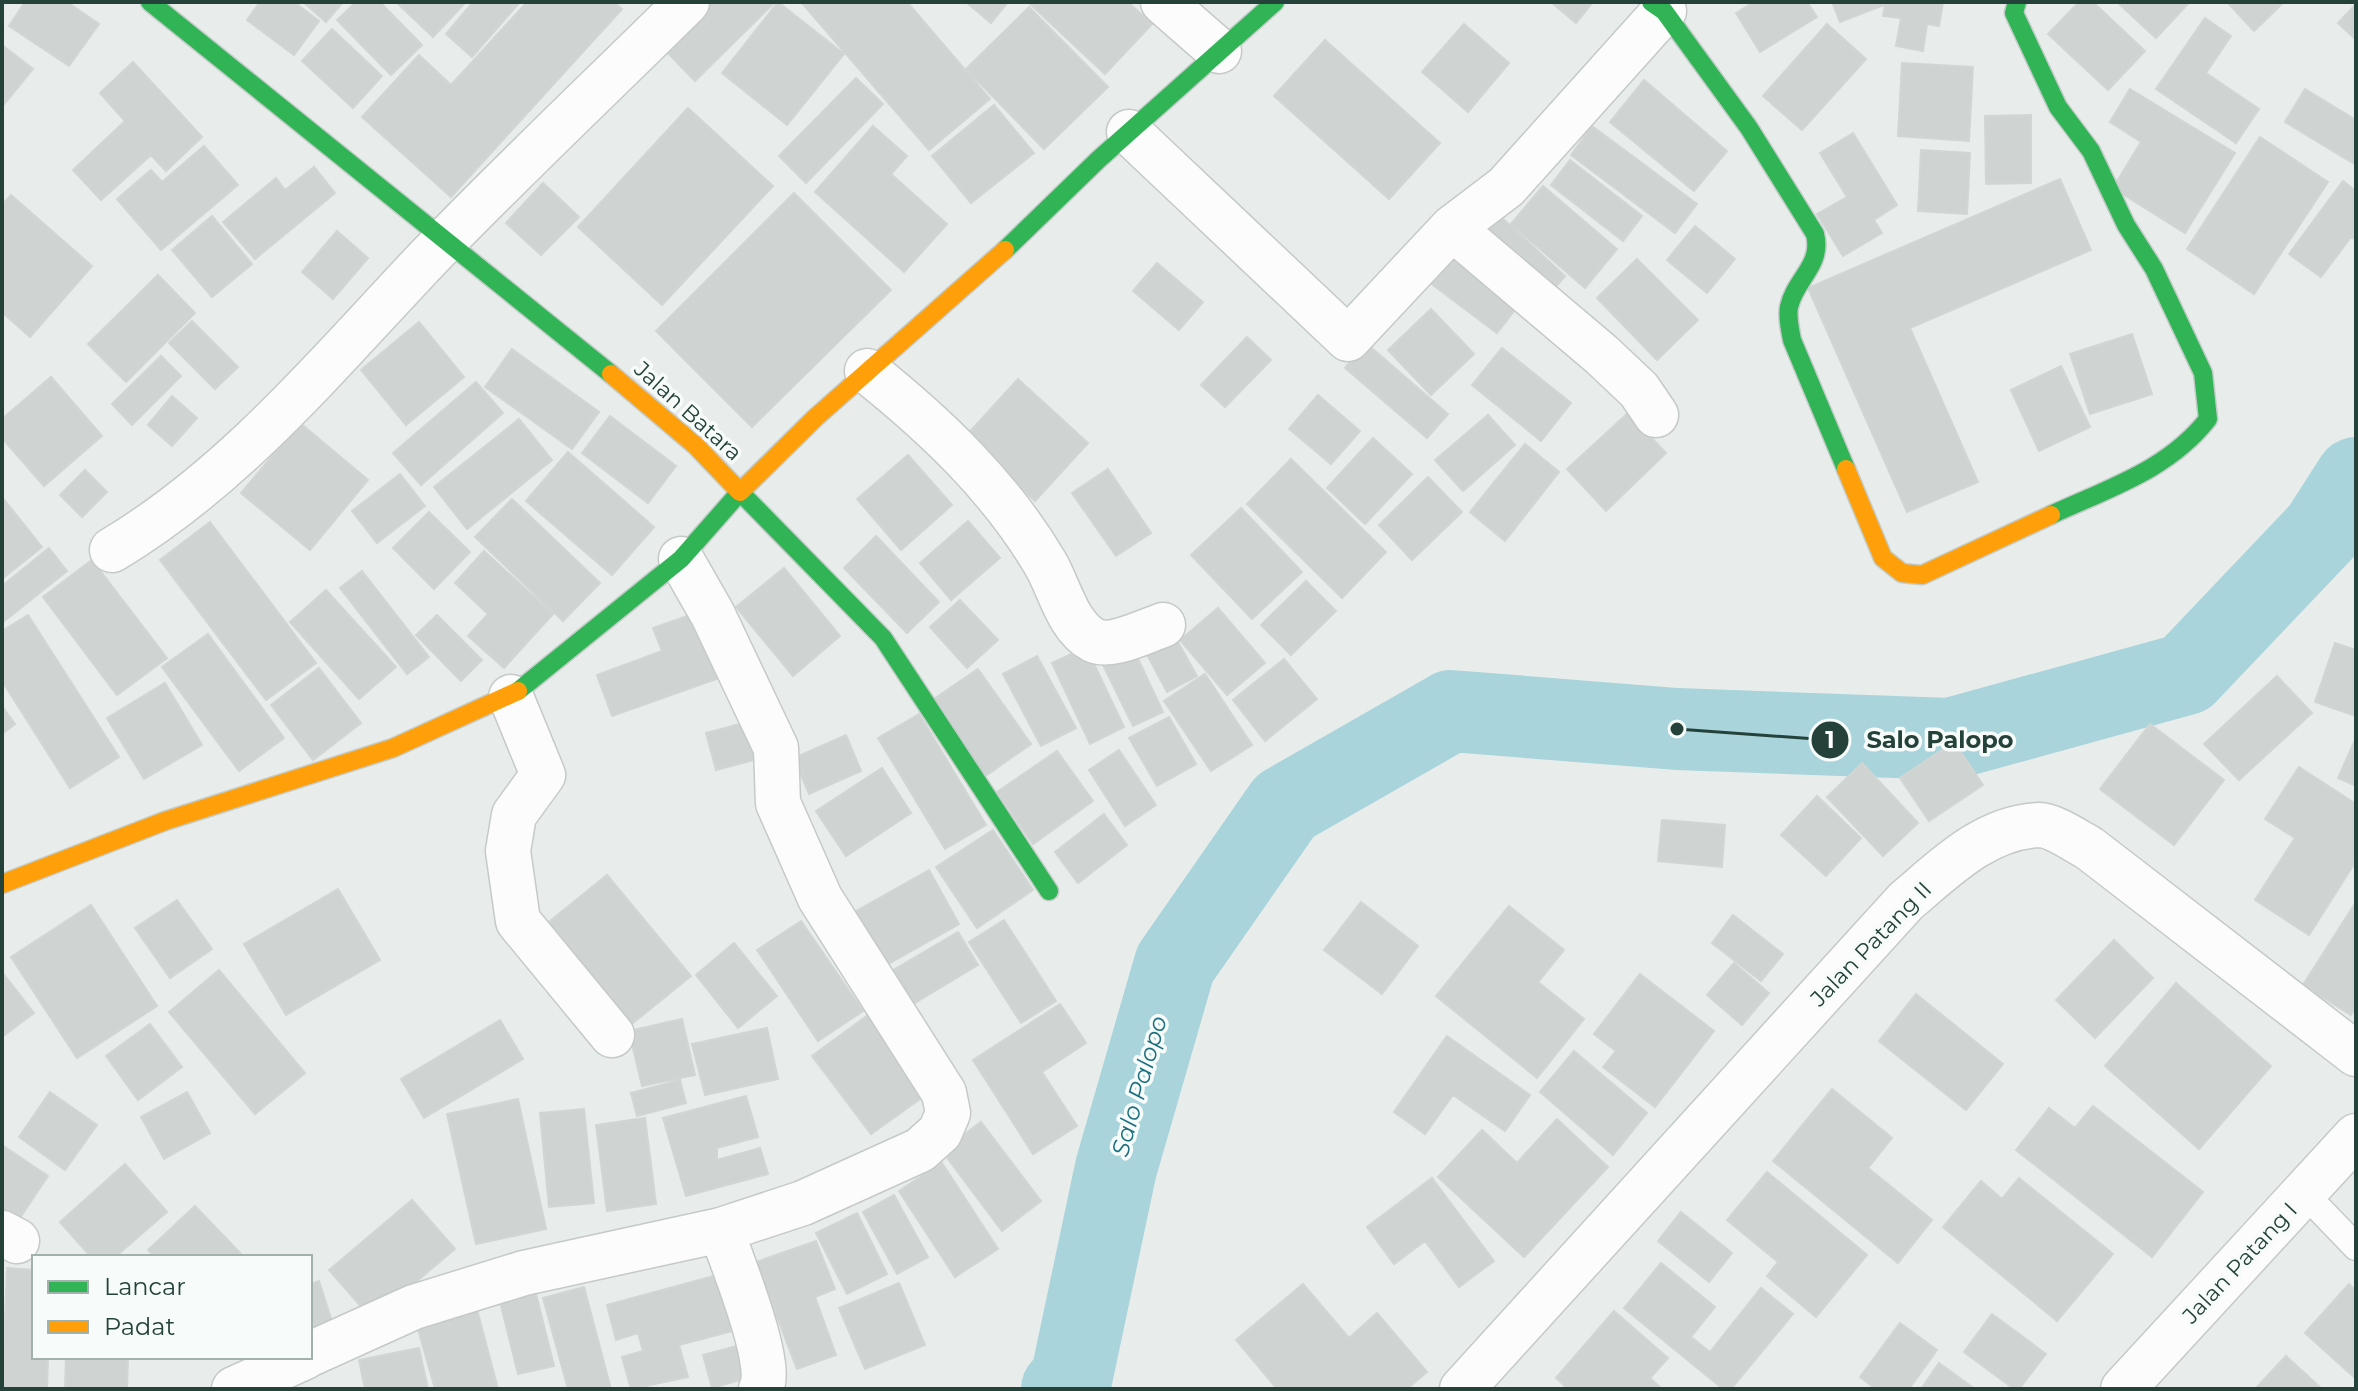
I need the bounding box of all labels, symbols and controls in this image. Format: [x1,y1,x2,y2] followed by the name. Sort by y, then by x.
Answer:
[628,355,747,466] street label: Jalan Batara
[1810,716,2030,764] callout: Salo Palopo
[1825,725,1835,754] text: 1
[1866,725,2014,754] text: Salo Palopo
[1804,876,1937,1013] street label: Jalan Patang II
[1105,1012,1173,1160] water label: Salo Palopo
[2176,1197,2303,1330] street label: Jalan Patang I
[32,1255,312,1359] legend
[104,1272,186,1301] text: Lancar
[104,1312,175,1341] text: Padat

